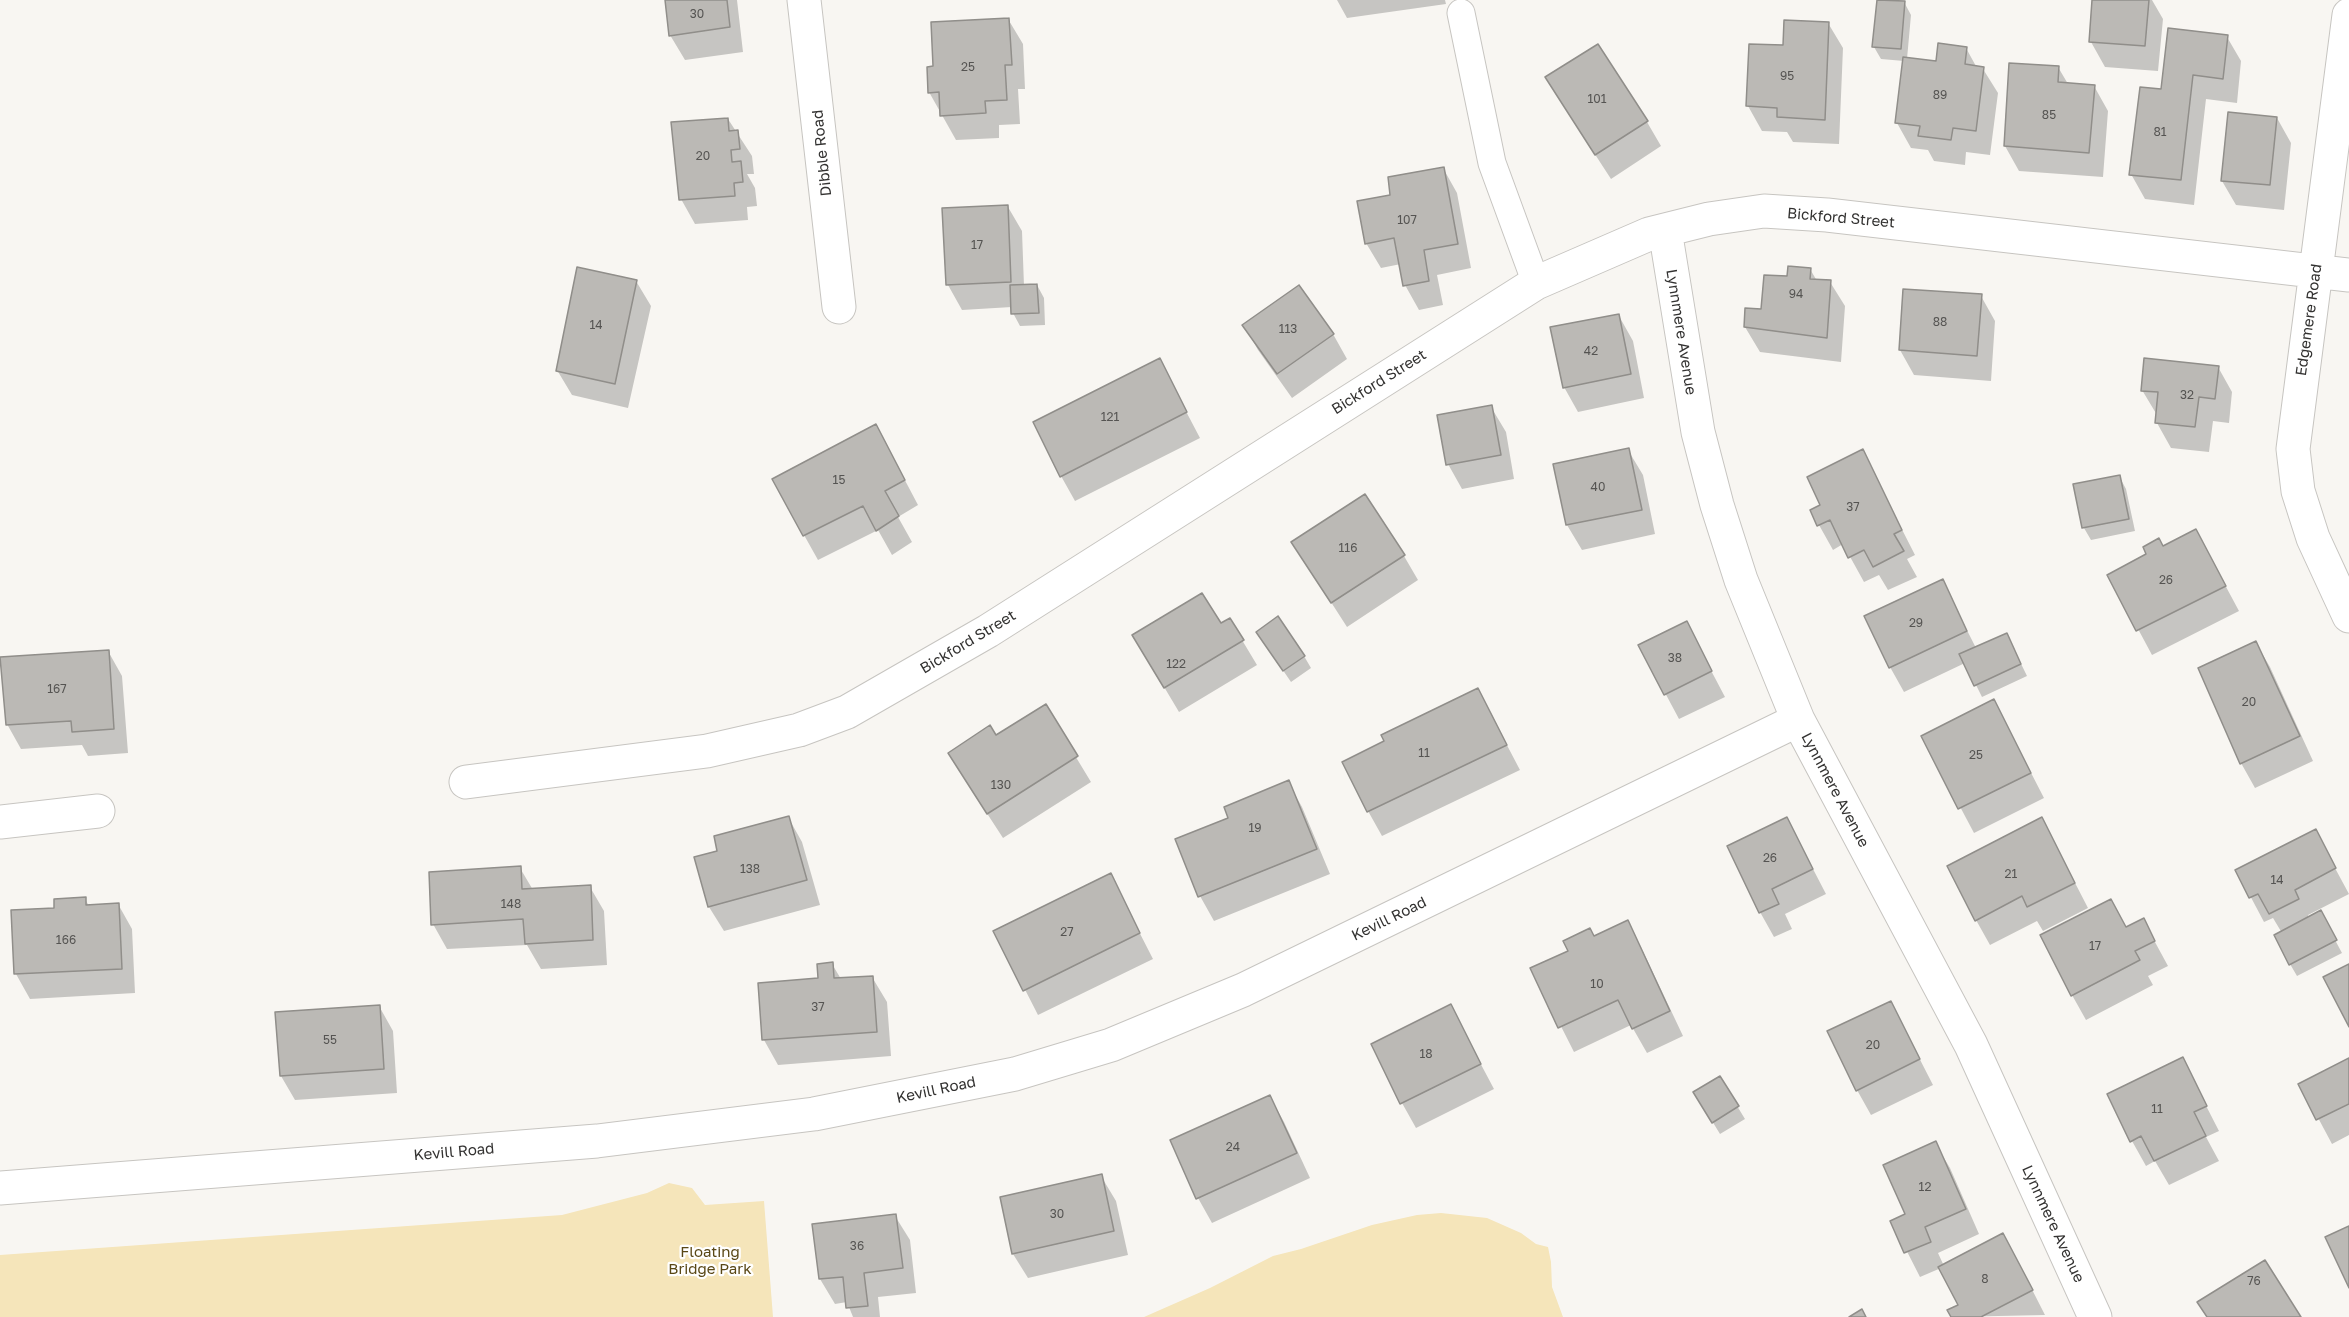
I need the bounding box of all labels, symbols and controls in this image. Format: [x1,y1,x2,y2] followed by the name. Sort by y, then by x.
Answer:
[690,7,704,21] house number: 30
[961,60,975,74] house number: 25
[1780,69,1794,83] house number: 95
[1933,88,1947,102] house number: 89
[1587,92,1607,106] house number: 101
[2042,108,2056,122] house number: 85
[809,109,835,197] street label: Dibble Road
[2153,125,2167,139] house number: 81
[696,149,710,163] house number: 20
[1786,204,1896,232] street label: Bickford Street
[1397,213,1417,227] house number: 107
[971,238,983,252] house number: 17
[2292,263,2326,377] street label: Edgemere Road
[1662,268,1700,396] street label: Lynnmere Avenue
[1789,287,1803,301] house number: 94
[1933,315,1947,329] house number: 88
[589,318,603,332] house number: 14
[1279,322,1297,336] house number: 113
[1584,344,1598,358] house number: 42
[1328,346,1430,418] street label: Bickford Street
[2180,388,2194,402] house number: 32
[1101,410,1119,424] house number: 121
[833,473,845,487] house number: 15
[1591,480,1605,494] house number: 40
[1846,500,1860,514] house number: 37
[1339,541,1357,555] house number: 116
[2159,573,2173,587] house number: 26
[917,606,1019,678] street label: Bickford Street
[1909,616,1923,630] house number: 29
[1668,651,1682,665] house number: 38
[1166,657,1186,671] house number: 122
[47,682,67,696] house number: 167
[2242,695,2256,709] house number: 20
[1797,730,1873,850] street label: Lynnmere Avenue
[1418,746,1430,760] house number: 11
[1969,748,1983,762] house number: 25
[991,778,1011,792] house number: 130
[1248,821,1262,835] house number: 19
[1763,851,1777,865] house number: 26
[740,862,760,876] house number: 138
[2005,867,2017,881] house number: 21
[2270,873,2284,887] house number: 14
[1349,893,1429,945] street label: Kevill Road
[501,897,521,911] house number: 148
[1060,925,1074,939] house number: 27
[56,933,76,947] house number: 166
[2089,939,2101,953] house number: 17
[1590,977,1604,991] house number: 10
[811,1000,825,1014] house number: 37
[323,1033,337,1047] house number: 55
[1866,1038,1880,1052] house number: 20
[1419,1047,1433,1061] house number: 18
[895,1073,977,1107] street label: Kevill Road
[2151,1102,2163,1116] house number: 11
[413,1140,495,1164] street label: Kevill Road
[1226,1140,1240,1154] house number: 24
[2018,1163,2088,1285] street label: Lynnmere Avenue
[1919,1180,1931,1194] house number: 12
[1050,1207,1064,1221] house number: 30
[850,1239,864,1253] house number: 36
[668,1243,752,1278] park label: Floating Bridge Park
[1981,1272,1989,1286] house number: 8
[2247,1274,2261,1288] house number: 76

